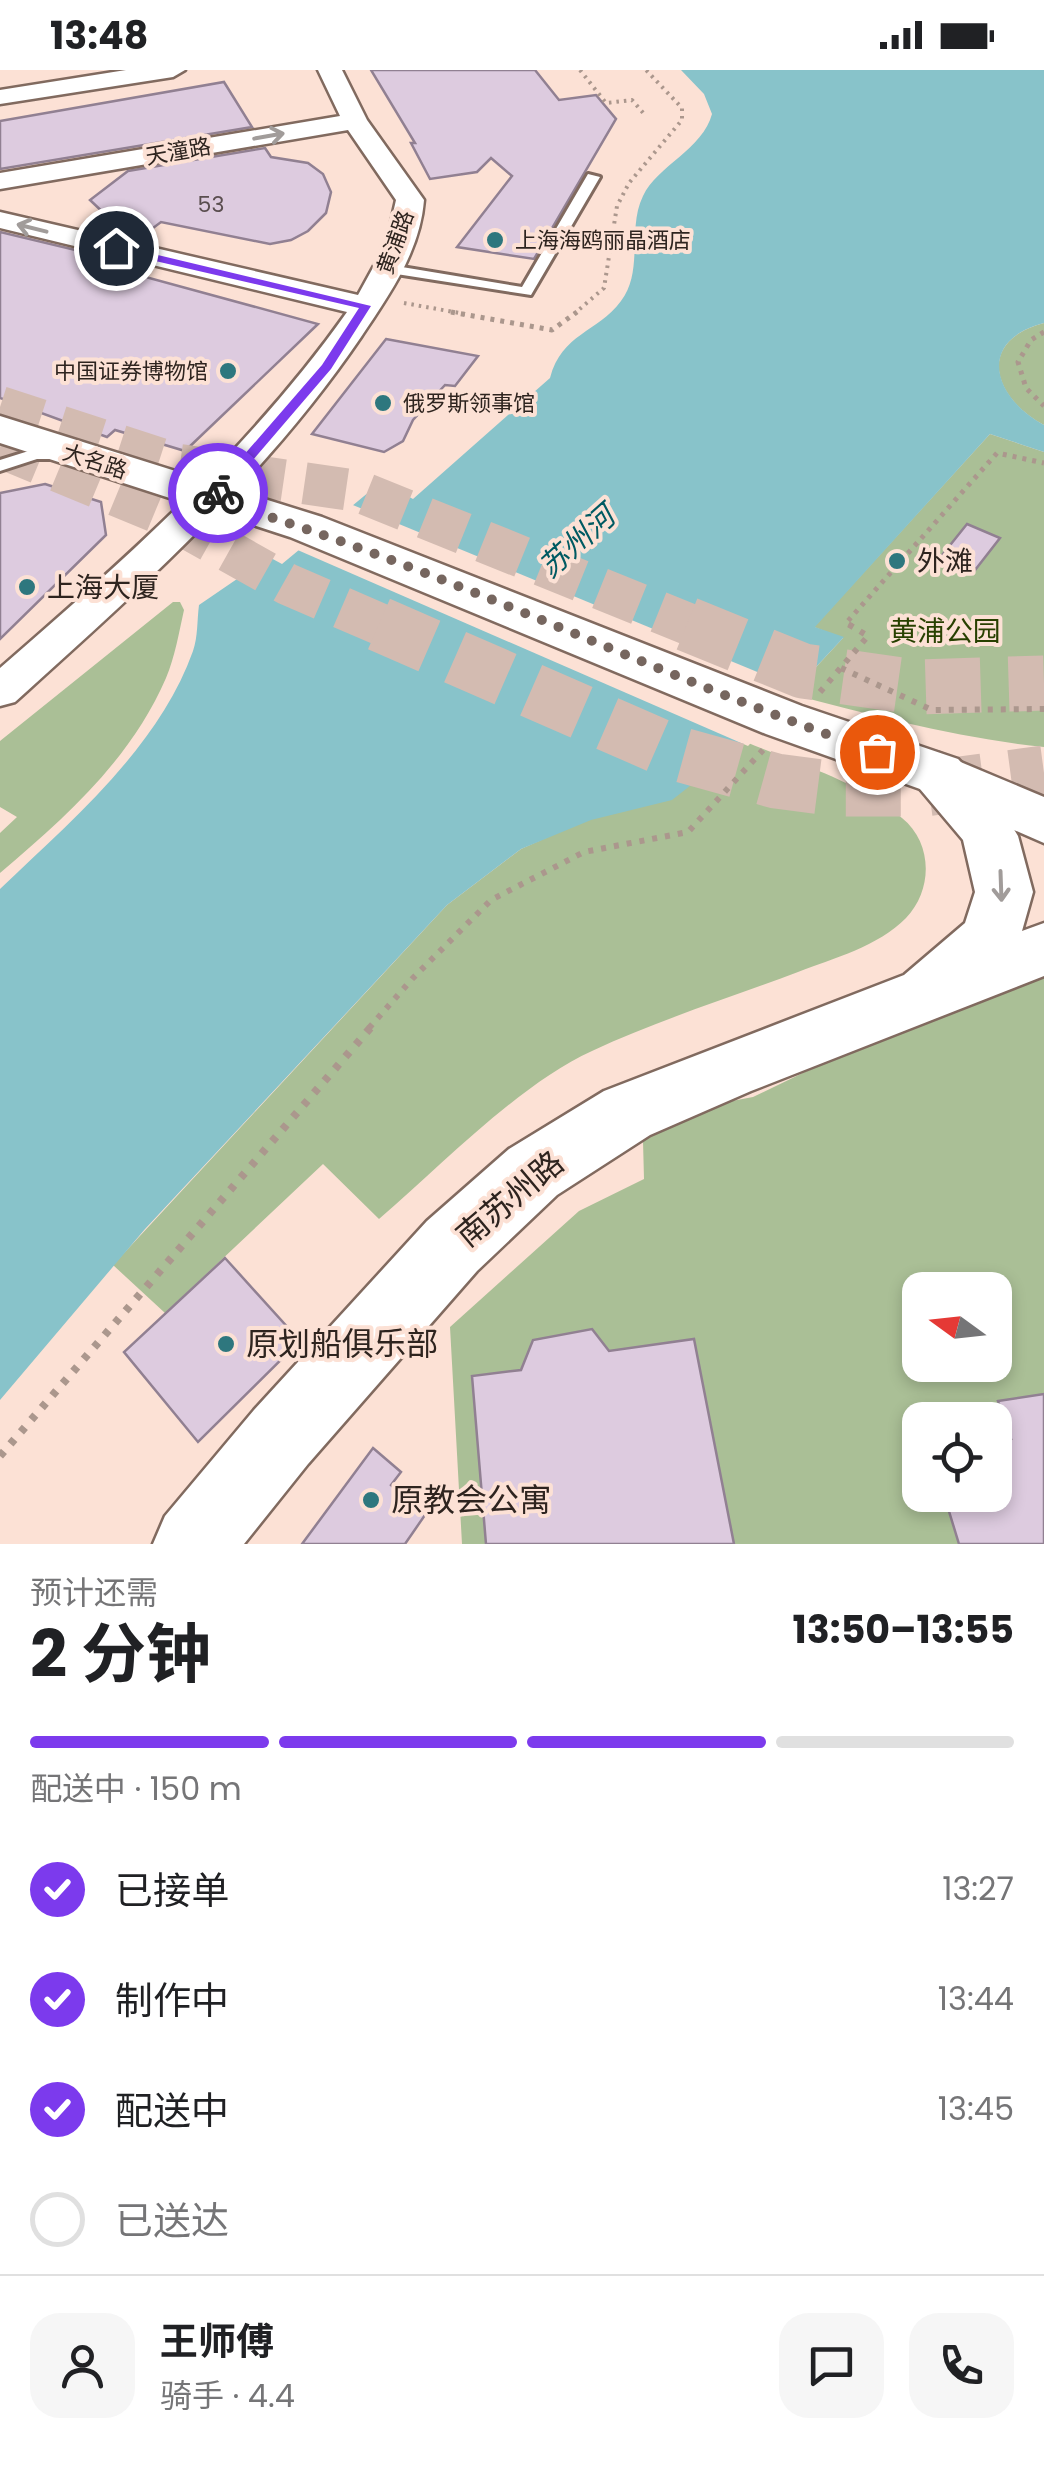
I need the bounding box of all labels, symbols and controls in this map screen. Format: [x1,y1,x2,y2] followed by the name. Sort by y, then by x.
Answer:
[50,9,148,62] text: 13:48
[252,126,284,145] one-way arrow
[143,130,213,172] street label: 天潼路
[198,189,224,220] house number: 53
[74,206,159,291] pin
[370,206,421,278] street label: 黄浦路
[17,218,49,236] one-way arrow
[89,221,144,276] icon: home
[515,225,691,256] place label: 上海海鸥丽晶酒店
[484,229,506,251] marker: 上海海鸥丽晶酒店
[54,356,208,387] place label: 中国证券博物馆
[217,360,239,382] marker: 中国证券博物馆
[403,388,535,419] place label: 俄罗斯领事馆
[372,392,394,414] marker: 俄罗斯领事馆
[59,437,131,486] street label: 大名路
[168,443,268,543] courier
[191,466,246,521] icon: bike
[529,492,628,588] water label: 苏州河
[917,542,973,581] place label: 外滩
[886,550,908,572] marker: 外滩
[47,568,159,607] place label: 上海大厦
[16,576,38,598] marker: 上海大厦
[889,612,1001,651] park label: 黄浦公园
[835,710,920,795] pin
[850,725,905,780] icon: bag
[992,869,1011,901] one-way arrow
[446,1140,573,1257] street label: 南苏州路
[902,1272,1012,1382] north arrow
[902,1272,1012,1512] map controls
[246,1321,438,1366] place label: 原划船俱乐部
[215,1333,237,1355] marker: 原划船俱乐部
[902,1402,1012,1512] button: locate
[391,1477,551,1522] place label: 原教会公寓
[360,1489,382,1511] marker: 原教会公寓
[30,1570,158,1615] text: 预计还需
[793,1603,1014,1656] text: 13:50–13:55
[30,1609,211,1700] text: 2 分钟
[30,1766,242,1811] text: 配送中 · 150 m
[30,1862,85,1917] icon: check
[115,1864,229,1917] text: 已接单
[942,1866,1014,1911] text: 13:27
[30,1972,85,2027] icon: check
[115,1974,229,2027] text: 制作中
[938,1976,1014,2021] text: 13:44
[30,2082,85,2137] icon: check
[115,2084,229,2137] text: 配送中
[938,2086,1014,2131] text: 13:45
[115,2194,229,2247] text: 已送达
[30,2313,135,2418] button: person
[779,2313,884,2418] button: chat
[909,2313,1014,2418] button: phone
[160,2315,274,2368] text: 王师傅
[160,2373,295,2418] text: 骑手 · 4.4

